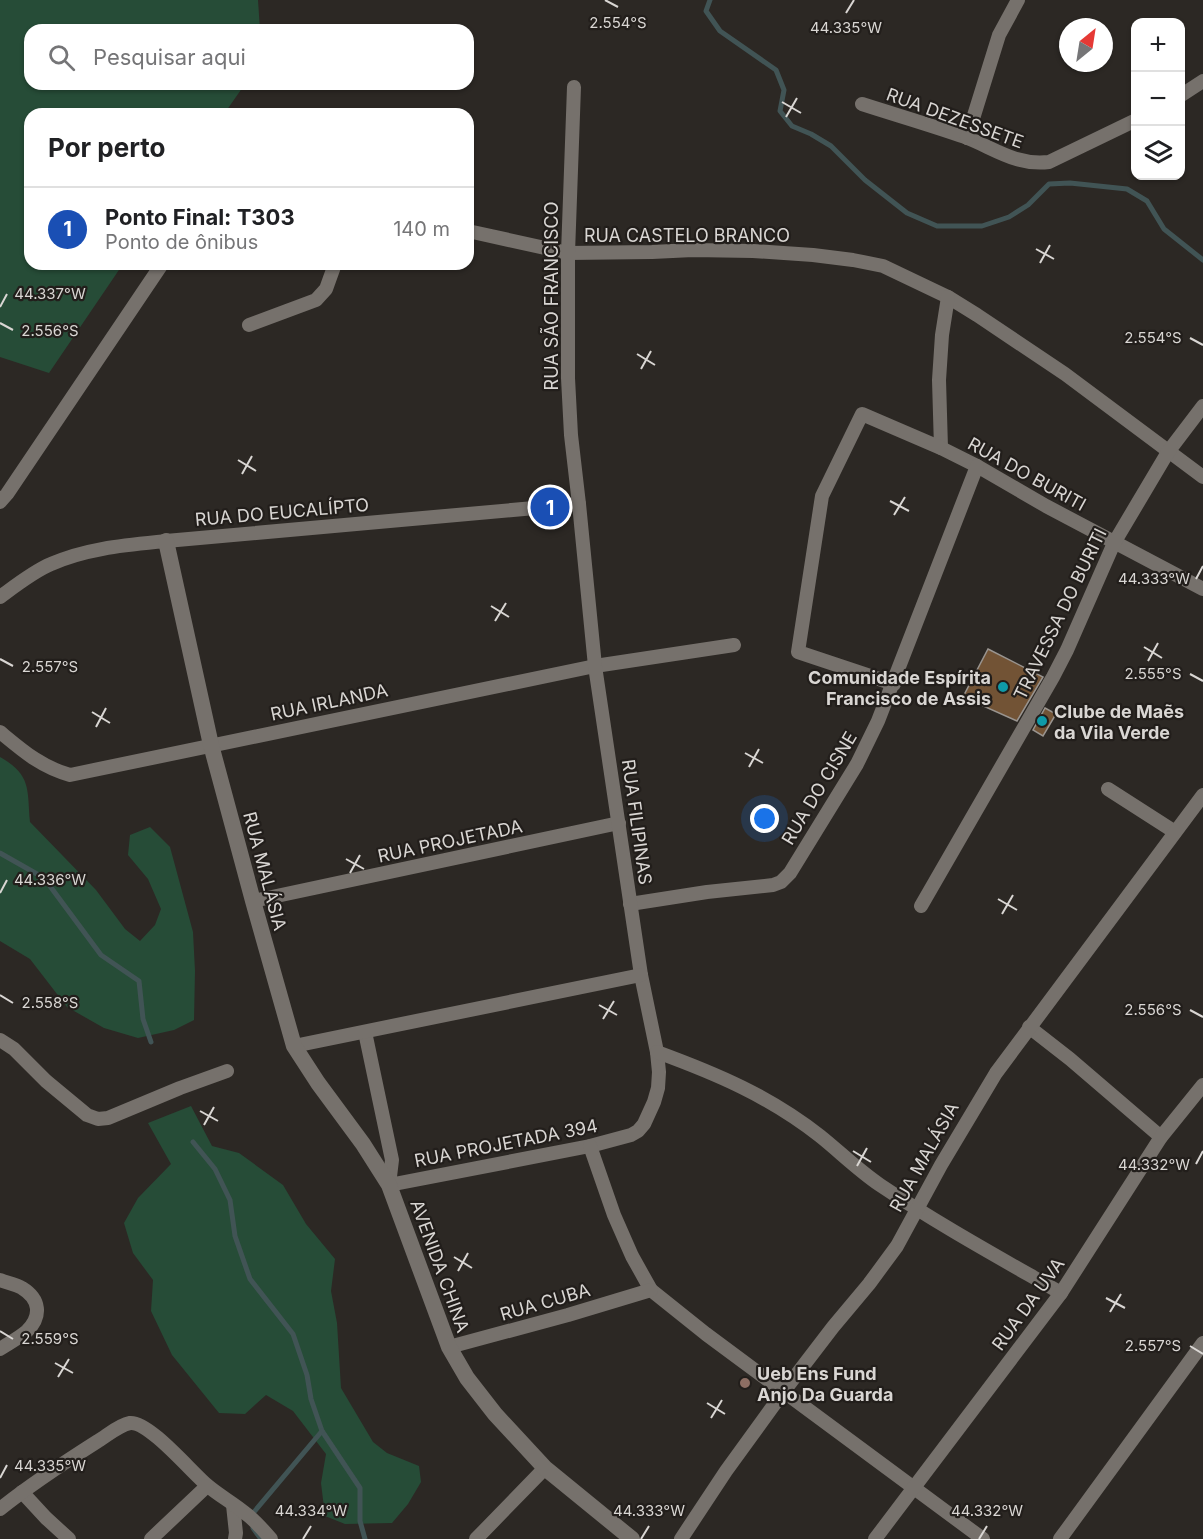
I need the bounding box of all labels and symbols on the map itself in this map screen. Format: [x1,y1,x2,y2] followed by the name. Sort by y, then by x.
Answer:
[589,13,647,32] text: 2.554°S
[810,18,882,37] text: 44.335°W
[1059,18,1113,72] north arrow
[884,83,1026,153] street label: RUA DEZESSETE
[540,202,562,390] street label: RUA SÃO FRANCISCO
[584,225,790,246] street label: RUA CASTELO BRANCO
[14,284,86,303] text: 44.337°W
[21,321,79,340] text: 2.556°S
[1124,328,1182,347] text: 2.554°S
[964,433,1090,515] street label: RUA DO BURITI
[530,484,570,530] pin: 1
[194,493,370,530] street label: RUA DO EUCALÍPTO
[1009,525,1111,703] street label: TRAVESSA DO BURITI
[1118,569,1190,588] text: 44.333°W
[22,657,78,676] text: 2.557°S
[1124,664,1182,683] text: 2.555°S
[808,667,991,709] place label: Comunidade Espírita Francisco de Assis
[268,679,390,725] street label: RUA IRLANDA
[996,680,1010,694] marker: Comunidade Espírita Francisco de Assis
[1054,701,1184,743] place label: Clube de Maẽs da Vila Verde
[1035,714,1049,728] marker: Clube de Maẽs da Vila Verde
[777,728,861,848] street label: RUA DO CISNE
[618,758,656,886] street label: RUA FILIPINAS
[750,804,779,833] your location
[239,809,292,933] street label: RUA MALÁSIA
[376,815,524,867] street label: RUA PROJETADA
[14,870,86,889] text: 44.336°W
[21,993,79,1012] text: 2.558°S
[1124,1000,1182,1019] text: 2.556°S
[884,1098,963,1216] street label: RUA MALÁSIA
[413,1115,599,1171] street label: RUA PROJETADA 394
[1118,1155,1190,1174] text: 44.332°W
[406,1197,474,1335] street label: AVENIDA CHINA
[987,1254,1069,1354] street label: RUA DA UVA
[497,1279,593,1325] street label: RUA CUBA
[21,1329,79,1348] text: 2.559°S
[1125,1336,1181,1355] text: 2.557°S
[757,1363,893,1405] place label: Ueb Ens Fund Anjo Da Guarda
[738,1376,752,1390] marker: Ueb Ens Fund Anjo Da Guarda
[14,1456,86,1475] text: 44.335°W
[275,1501,347,1520] text: 44.334°W
[613,1501,685,1520] text: 44.333°W
[951,1501,1023,1520] text: 44.332°W

